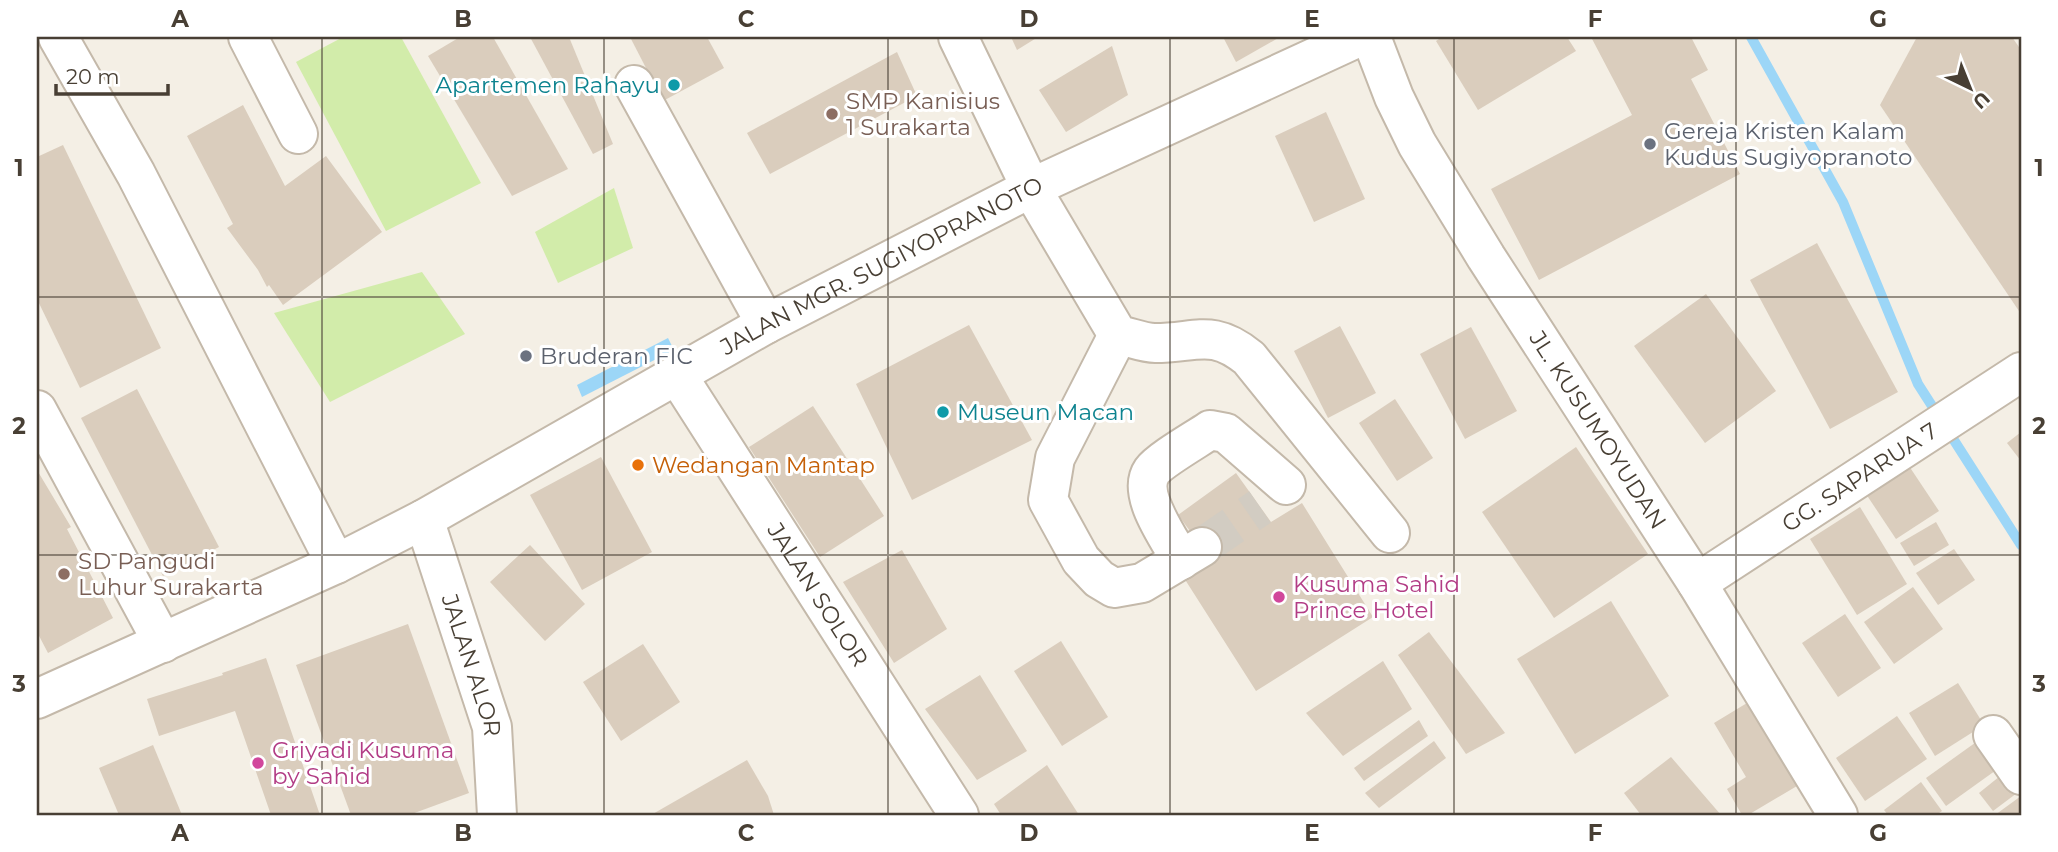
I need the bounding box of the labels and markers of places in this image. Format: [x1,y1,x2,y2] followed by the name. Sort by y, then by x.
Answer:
[436,71,660,99] place label: Apartemen Rahayu
[666,77,682,93] marker: Apartemen Rahayu
[846,87,1000,141] place label: SMP Kanisius 1 Surakarta
[824,106,840,122] marker: SMP Kanisius 1 Surakarta
[1664,117,1912,171] place label: Gereja Kristen Kalam Kudus Sugiyopranoto
[1642,136,1658,152] marker: Gereja Kristen Kalam Kudus Sugiyopranoto
[540,342,693,370] place label: Bruderan FIC
[518,348,534,364] marker: Bruderan FIC
[957,398,1134,426] place label: Museun Macan
[935,404,951,420] marker: Museun Macan
[652,451,875,479] place label: Wedangan Mantap
[630,457,646,473] marker: Wedangan Mantap
[78,547,264,601] place label: SD Pangudi Luhur Surakarta
[56,566,72,582] marker: SD Pangudi Luhur Surakarta
[1293,570,1460,624] place label: Kusuma Sahid Prince Hotel
[1271,589,1287,605] marker: Kusuma Sahid Prince Hotel
[272,736,454,790] place label: Griyadi Kusuma by Sahid
[250,755,266,771] marker: Griyadi Kusuma by Sahid

